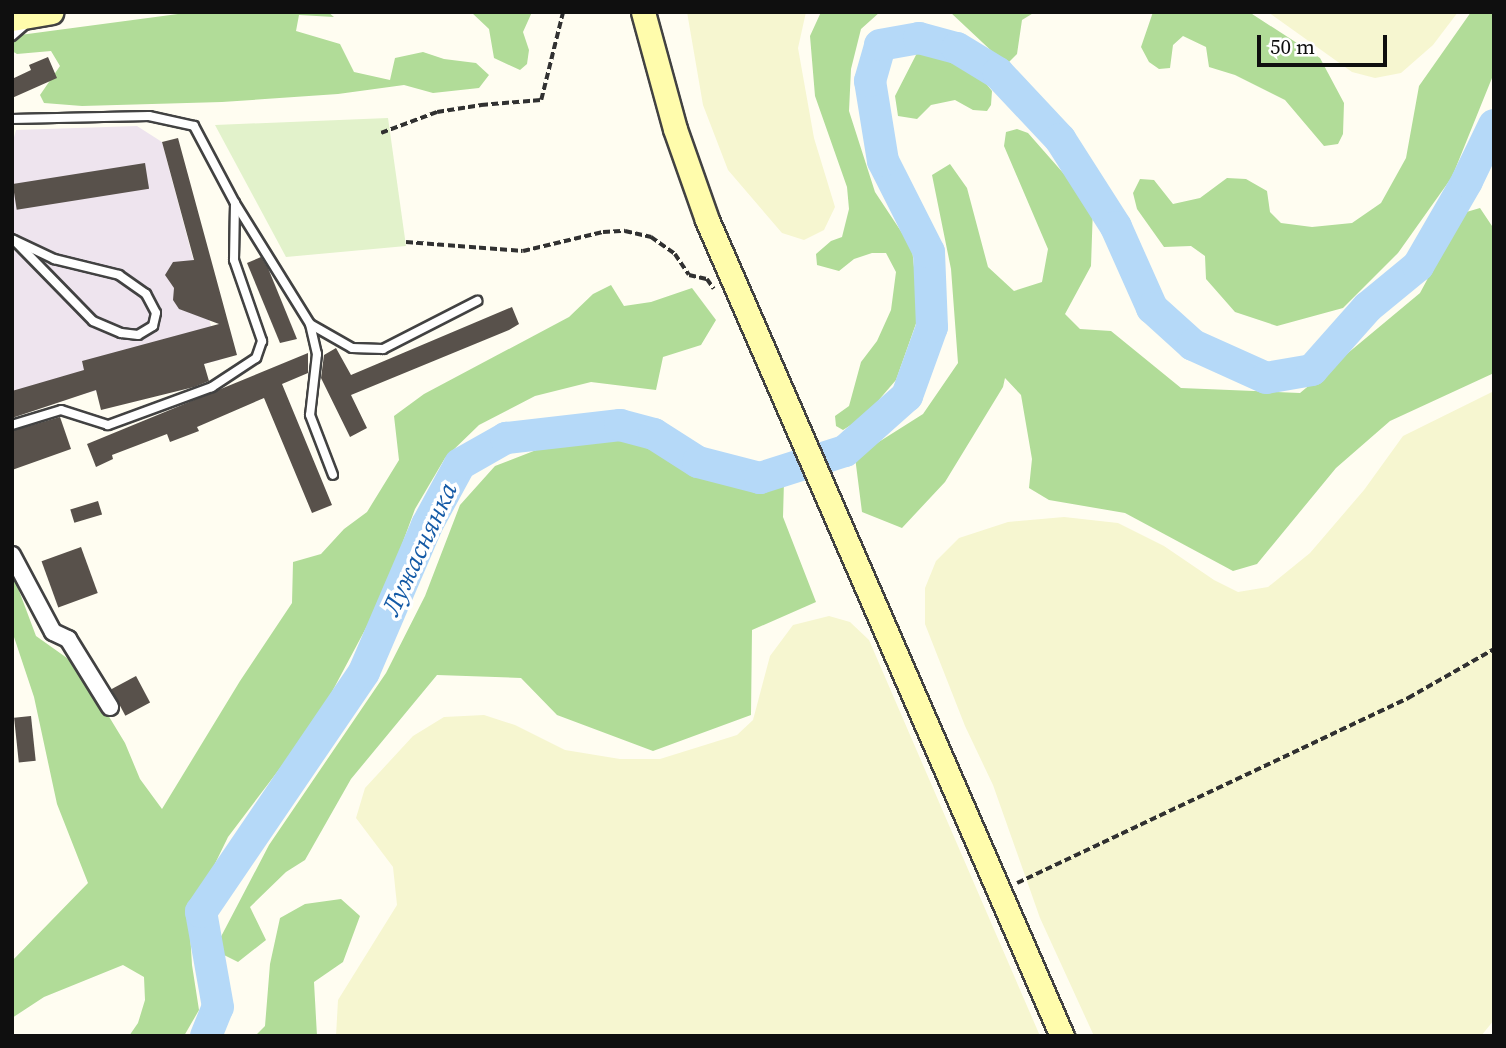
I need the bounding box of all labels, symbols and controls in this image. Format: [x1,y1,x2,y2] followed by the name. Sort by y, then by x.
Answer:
[1261,21,1390,65] scale bar
[1270,32,1315,61] text: 50 m
[376,478,464,620] water label: Лужаснянка

